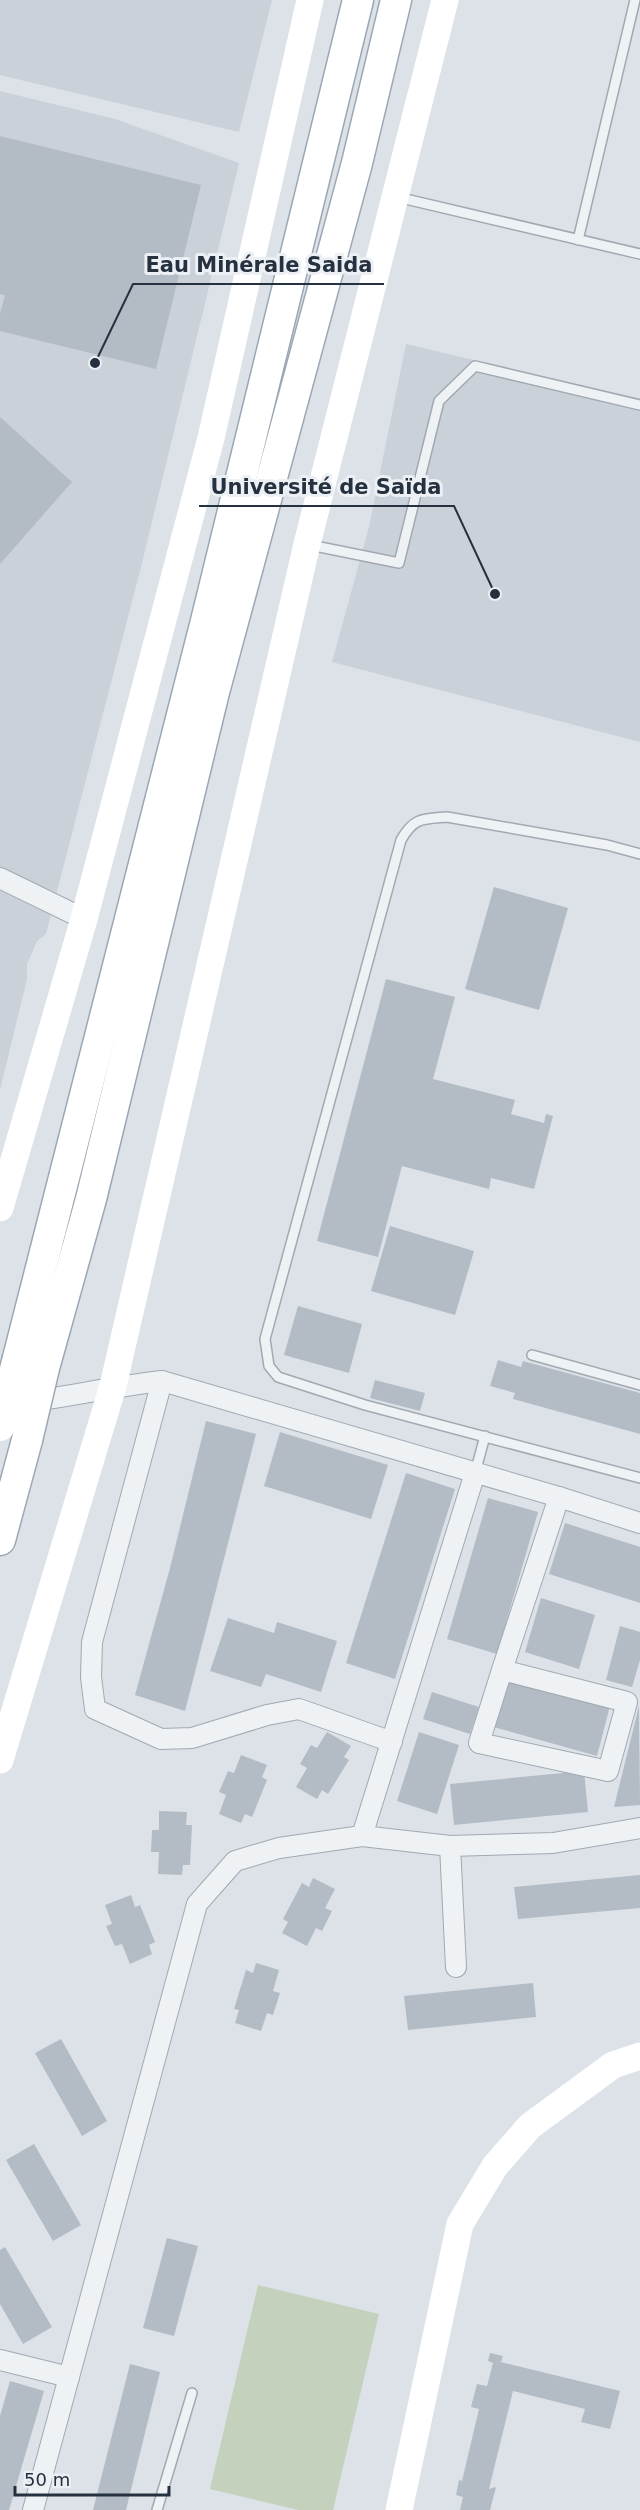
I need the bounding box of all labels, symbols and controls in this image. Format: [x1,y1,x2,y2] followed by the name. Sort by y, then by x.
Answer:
[133,245,384,284] callout: Eau Minérale Saida
[145,253,373,277] text: Eau Minérale Saida
[199,467,454,506] callout: Université de Saïda
[210,475,442,499] text: Université de Saïda
[15,2459,170,2497] scale bar
[24,2469,70,2490] text: 50 m

